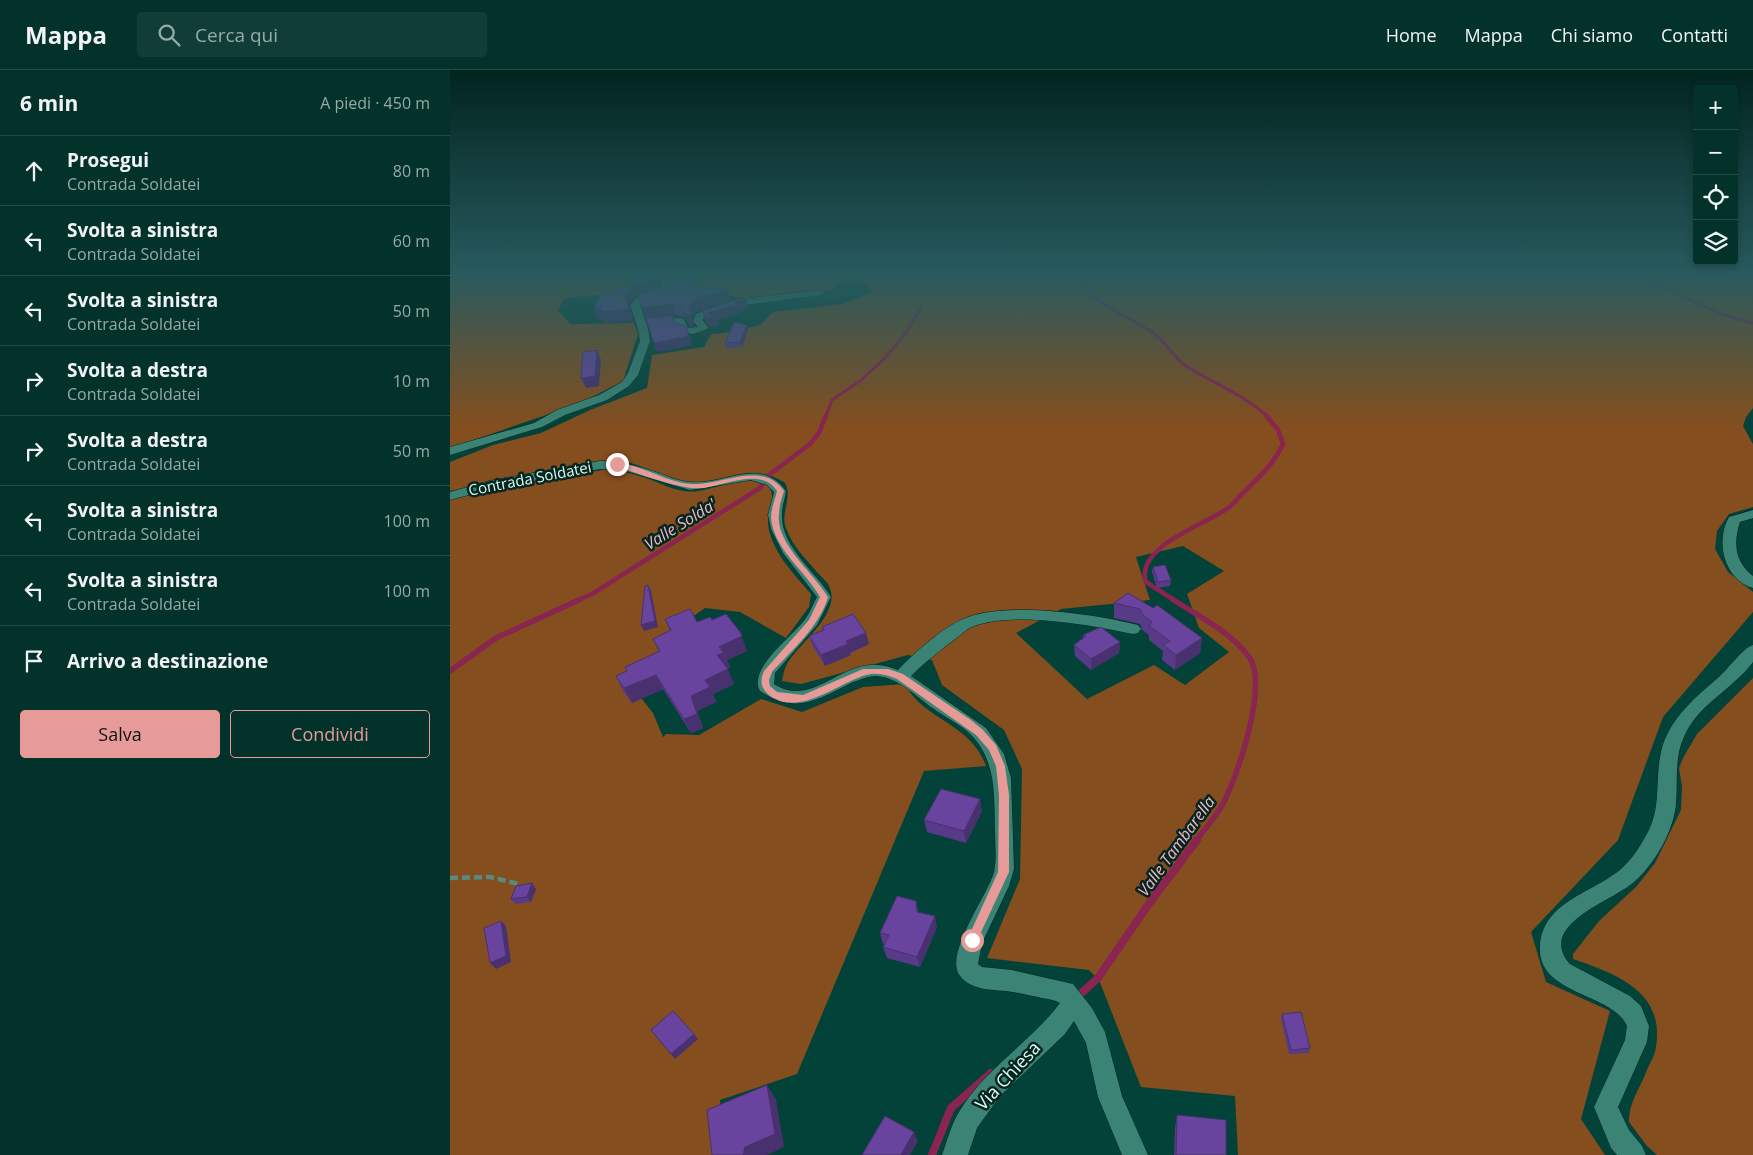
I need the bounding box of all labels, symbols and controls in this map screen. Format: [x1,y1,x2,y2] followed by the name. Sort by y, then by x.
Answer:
[137,12,487,57] search box
[25,18,107,51] text: Mappa
[155,21,183,49] icon: search
[195,22,278,48] text: Cerca qui
[1386,23,1437,47] text: Home
[1465,23,1523,47] text: Mappa
[1551,23,1633,47] text: Chi siamo
[1661,23,1728,47] text: Contatti
[1693,85,1738,265] map controls
[1693,85,1738,130] button: +
[20,89,78,117] text: 6 min
[320,92,430,114] text: A piedi · 450 m
[1693,130,1738,175] button: −
[67,147,149,173] text: Prosegui
[20,157,48,185] icon: ahead
[393,160,430,182] text: 80 m
[67,173,200,195] text: Contrada Soldatei
[1693,175,1738,220] button: locate
[67,217,218,243] text: Svolta a sinistra
[1693,220,1738,265] button: layers
[20,227,48,255] icon: left
[393,230,430,252] text: 60 m
[67,243,200,265] text: Contrada Soldatei
[67,287,218,313] text: Svolta a sinistra
[20,297,48,325] icon: left
[393,300,430,322] text: 50 m
[67,313,200,335] text: Contrada Soldatei
[67,357,208,383] text: Svolta a destra
[20,367,48,395] icon: right
[393,370,430,392] text: 10 m
[67,383,200,405] text: Contrada Soldatei
[67,427,208,453] text: Svolta a destra
[20,437,48,465] icon: right
[393,440,430,462] text: 50 m
[67,453,200,475] text: Contrada Soldatei
[606,453,629,476] route end
[467,456,593,500] street label: Contrada Soldatei
[640,493,721,555] water label: Valle Solda'
[67,497,218,523] text: Svolta a sinistra
[20,507,48,535] icon: left
[384,510,430,532] text: 100 m
[67,523,200,545] text: Contrada Soldatei
[67,567,218,593] text: Svolta a sinistra
[20,577,48,605] icon: left
[384,580,430,602] text: 100 m
[67,593,200,615] text: Contrada Soldatei
[20,647,48,675] icon: arrive
[67,648,268,674] text: Arrivo a destinazione
[20,710,220,758] button: Salva
[230,710,430,758] button: Condividi
[1132,792,1220,900] water label: Valle Tambarella
[961,929,984,952] route start
[969,1036,1045,1115] street label: Via Chiesa

